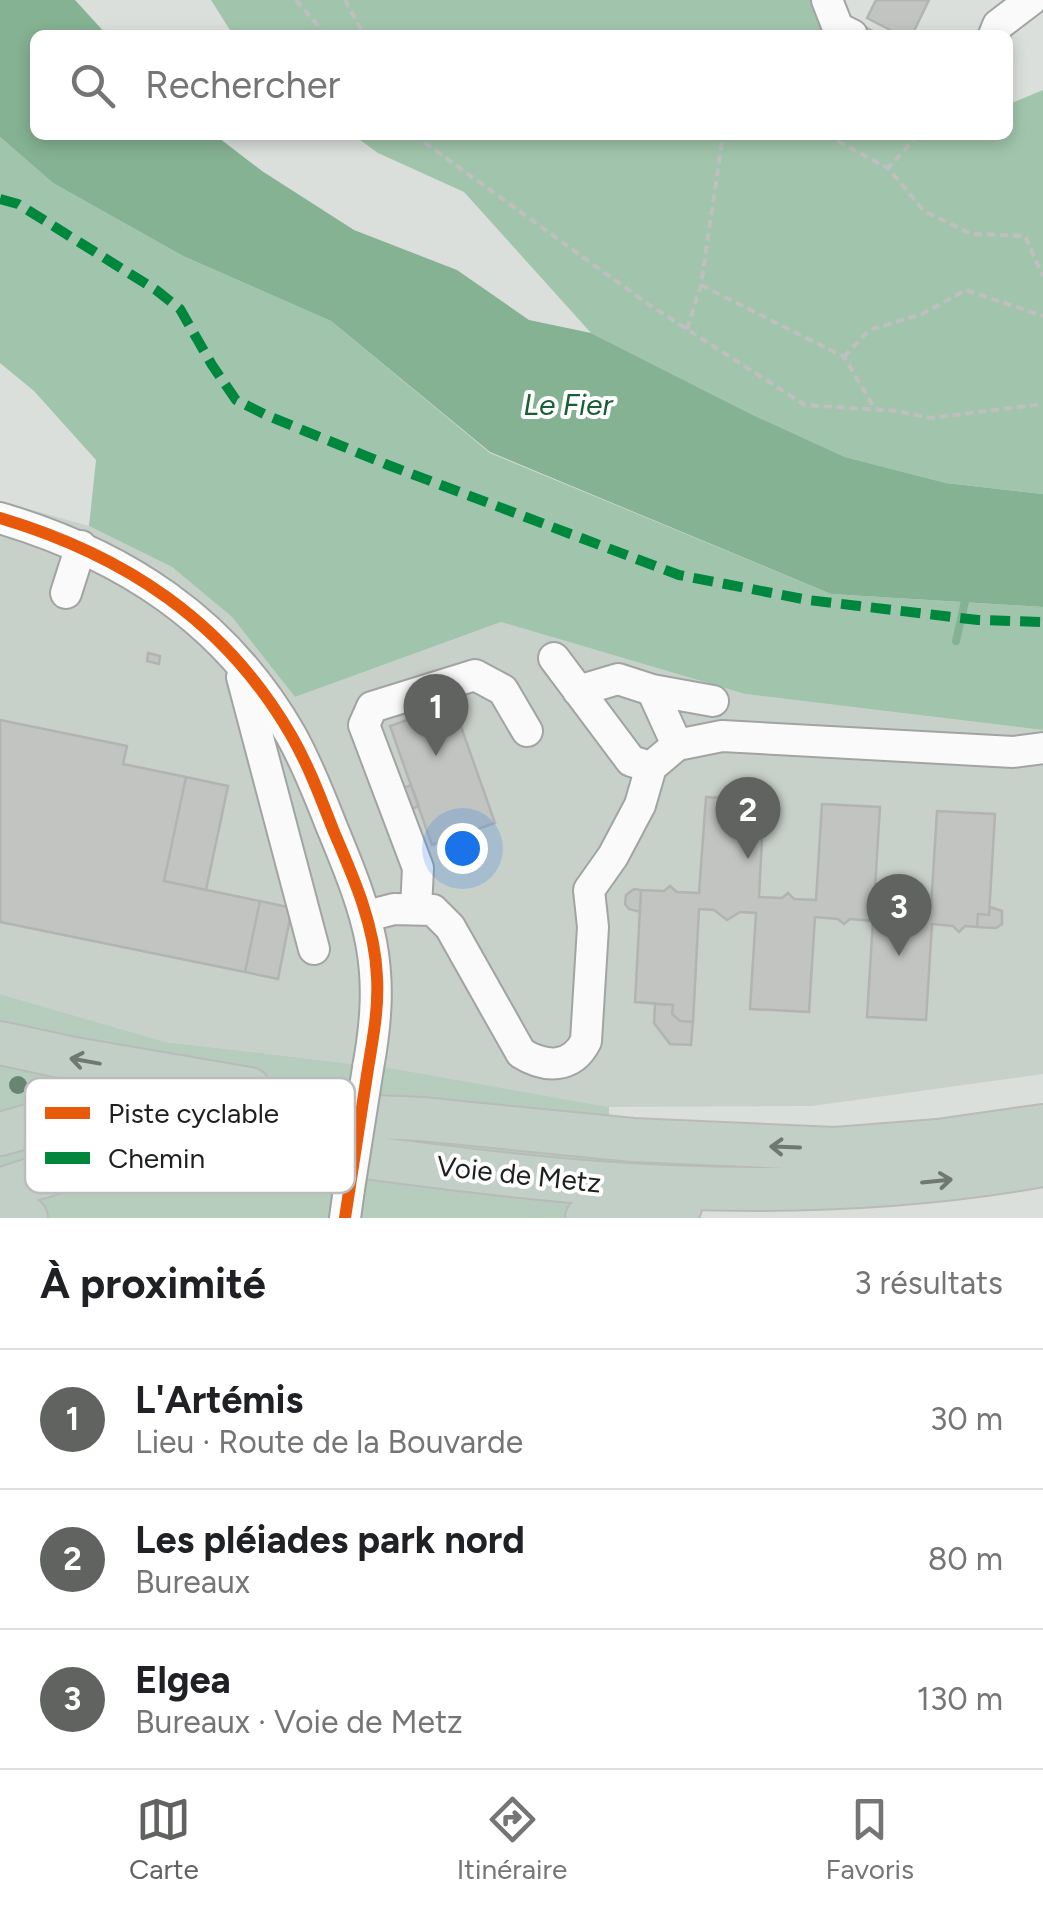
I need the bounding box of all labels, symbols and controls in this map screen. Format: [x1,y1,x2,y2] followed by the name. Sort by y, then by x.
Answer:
[30,30,1013,140] search box
[65,58,120,113] icon: search
[145,62,340,108] text: Rechercher
[523,386,614,423] water label: Le Fier
[404,674,468,756] pin: 1
[716,776,780,859] pin: 2
[437,823,488,874] your location
[866,874,932,956] pin: 3
[69,1051,102,1070] one-way arrow
[25,1078,355,1193] legend
[108,1096,279,1130] text: Piste cyclable
[769,1138,802,1157] one-way arrow
[108,1141,205,1175] text: Chemin
[435,1148,603,1200] street label: Voie de Metz
[920,1171,952,1190] one-way arrow
[40,1258,266,1309] text: À proximité
[854,1264,1003,1302] text: 3 résultats
[135,1377,303,1423] text: L'Artémis
[66,1400,79,1438] text: 1
[930,1400,1003,1438] text: 30 m
[135,1423,523,1461] text: Lieu · Route de la Bouvarde
[135,1517,525,1563] text: Les pléiades park nord
[63,1540,82,1578] text: 2
[928,1540,1003,1578] text: 80 m
[135,1563,250,1601] text: Bureaux
[135,1657,231,1703] text: Elgea
[64,1680,81,1718] text: 3
[917,1680,1003,1718] text: 130 m
[135,1703,463,1741] text: Bureaux · Voie de Metz
[129,1792,199,1886] tab: Carte
[457,1792,567,1886] tab: Itinéraire
[825,1792,914,1886] tab: Favoris

